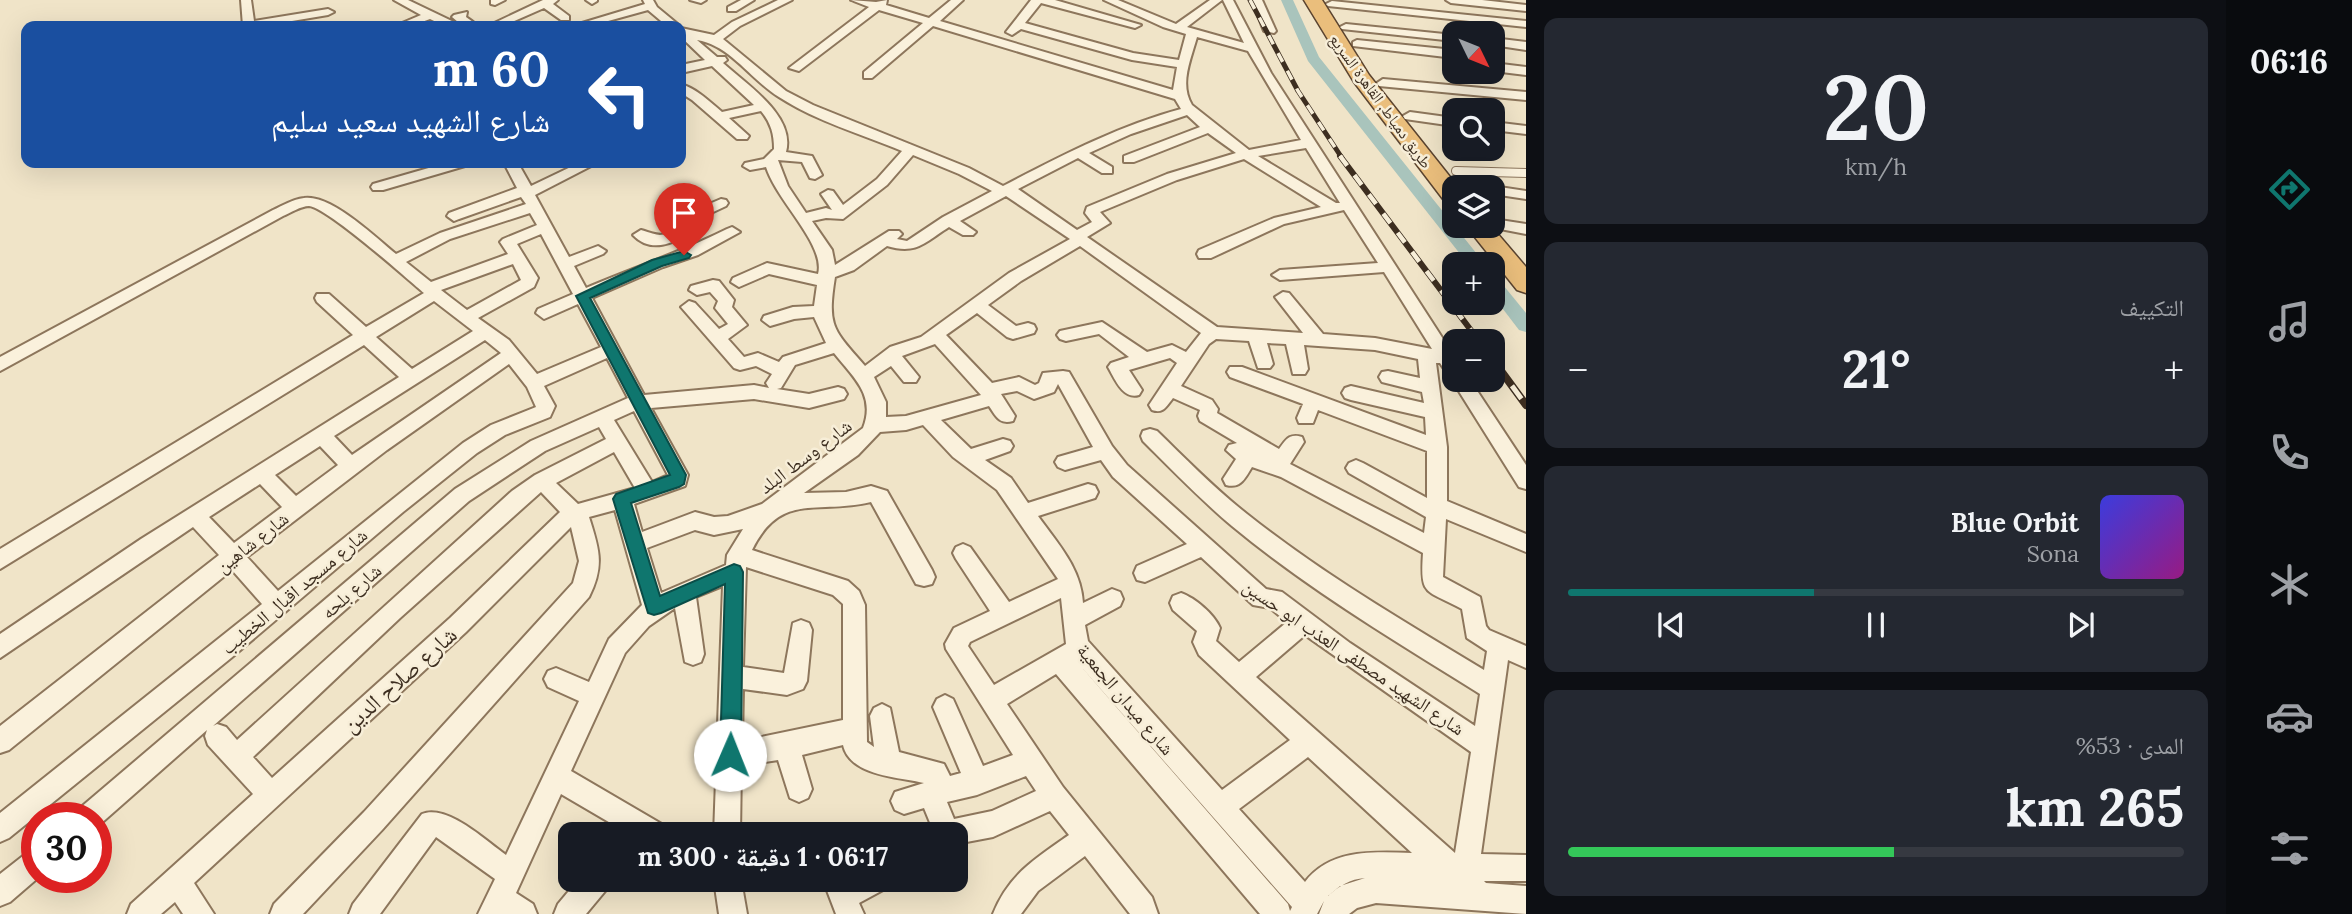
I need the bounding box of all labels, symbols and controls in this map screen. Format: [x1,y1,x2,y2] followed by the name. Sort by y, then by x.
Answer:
[1442,21,1505,84] north arrow
[1442,21,1505,392] map controls
[1325,30,1437,173] street label: طريق دمياط, القاهرة السريع
[433,37,550,99] text: 60 m
[2250,41,2328,82] text: 06:16
[1823,48,1929,165] text: 20
[574,49,665,140] icon: left
[1442,98,1505,161] button: search
[271,100,550,141] text: شارع الشهيد سعيد سليم
[1845,152,1907,181] text: km/h
[2265,165,2314,214] icon: directions
[1442,175,1505,238] button: layers
[654,183,714,255] pin
[665,194,703,232] icon: arrive
[1442,252,1505,315] button: +
[2119,293,2184,322] text: التكييف
[2265,297,2314,346] icon: music
[1442,329,1505,392] button: −
[1842,336,1910,402] text: 21°
[1568,346,1588,394] text: −
[2164,346,2184,394] text: +
[754,413,856,499] street label: شارع وسط البلد
[2265,428,2314,477] icon: phone
[211,506,293,578] street label: شارع شاهين
[1951,506,2079,539] text: Blue Orbit
[216,523,372,659] street label: شارع مسجد اقبال الخطيب
[2027,539,2079,568] text: Sona
[316,558,386,624] street label: شارع بلحه
[2265,560,2314,609] icon: climate
[1238,574,1470,740] street label: شارع الشهيد مصطفى العذب ابو حسين
[1652,606,1690,644] icon: previous
[1857,606,1895,644] icon: pause
[2062,606,2100,644] icon: next
[335,620,463,739] street label: شارع صلاح الدين
[1072,638,1180,760] street label: شارع ميدان الجمعية
[2265,692,2314,741] icon: car
[693,718,767,792] position arrow
[2076,731,2184,760] text: المدى · 53%
[2006,774,2184,840] text: 265 km
[21,802,112,893] speed limit sign: 30
[2265,824,2314,873] icon: filters
[638,840,888,873] text: 06:17 · 1 دقيقة · 300 m

